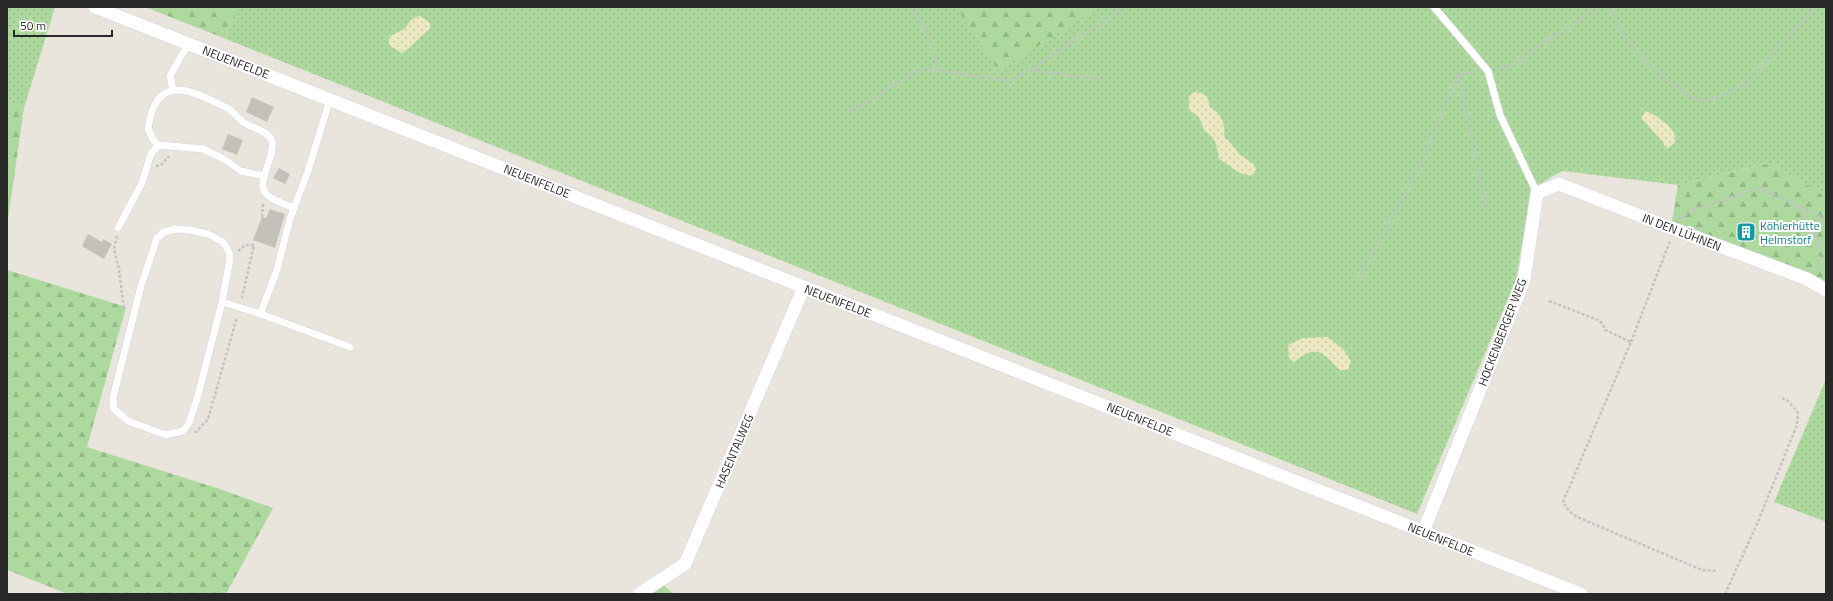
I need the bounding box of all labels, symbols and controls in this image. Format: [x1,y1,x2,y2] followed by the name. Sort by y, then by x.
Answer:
[14,12,112,38] scale bar
[20,16,46,35] text: 50 m
[200,41,273,84] street label: NEUENFELDE
[501,159,573,203] street label: NEUENFELDE
[1640,208,1724,256] street label: IN DEN LÜHNEN
[1760,216,1820,249] place label: Köhlerhütte Helmstorf
[1735,221,1757,243] building icon: Köhlerhütte Helmstorf
[1473,275,1531,389] street label: HOCKENBERGER WEG
[802,280,875,323] street label: NEUENFELDE
[1104,397,1176,441] street label: NEUENFELDE
[710,411,758,491] street label: HASENTALWEG
[1405,517,1477,561] street label: NEUENFELDE

